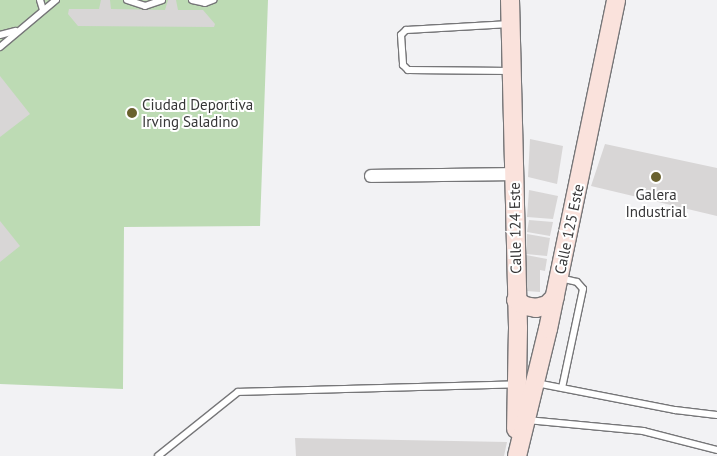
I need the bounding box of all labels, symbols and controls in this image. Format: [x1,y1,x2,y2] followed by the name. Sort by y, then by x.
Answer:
[142,95,253,130] place label: Ciudad Deportiva Irving Saladino
[126,107,138,119] marker: Ciudad Deportiva Irving Saladino
[650,171,662,183] marker: Galera Industrial
[505,182,525,274] street label: Calle 124 Este
[551,182,587,276] street label: Calle 125 Este
[625,185,687,220] place label: Galera Industrial

